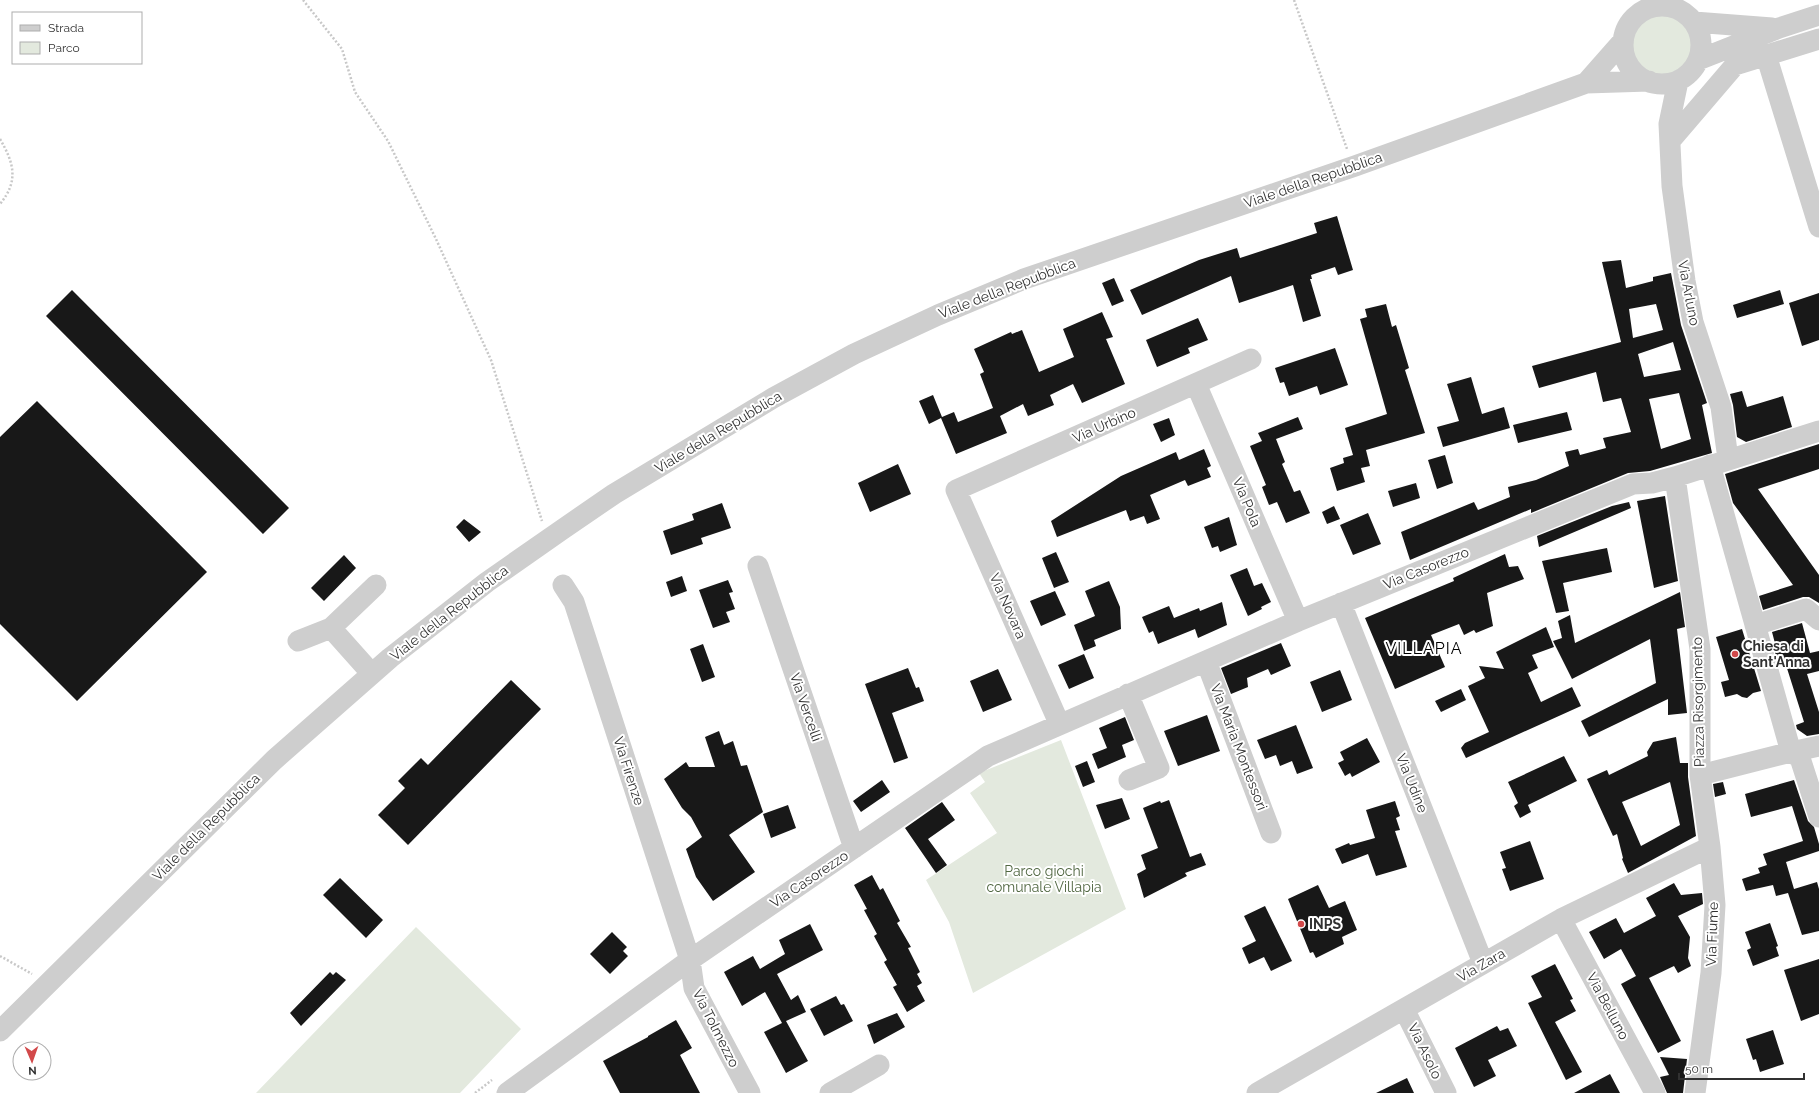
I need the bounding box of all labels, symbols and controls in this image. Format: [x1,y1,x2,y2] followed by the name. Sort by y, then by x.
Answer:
[12,12,142,64] legend
[48,21,84,35] text: Strada
[48,41,80,55] text: Parco
[1242,149,1384,211] street label: Viale della Repubblica
[936,255,1078,321] street label: Viale della Repubblica
[1675,259,1703,327] street label: Via Arluno
[652,388,784,476] street label: Viale della Repubblica
[1070,404,1138,446] street label: Via Urbino
[1229,475,1265,529] street label: Via Pola
[1381,544,1471,592] street label: Via Casorezzo
[387,562,511,664] street label: Viale della Repubblica
[986,571,1030,641] street label: Via Novara
[1689,637,1707,767] street label: Piazza Risorgimento
[1743,638,1810,670] place label: Chiesa di Sant'Anna
[1385,639,1463,658] district label: VILLAPIA
[1730,649,1740,659] marker: Chiesa di Sant'Anna
[787,671,825,743] street label: Via Vercelli
[1208,682,1270,812] street label: Via Maria Montessori
[610,735,648,807] street label: Via Firenze
[1393,751,1431,815] street label: Via Udine
[149,770,263,884] street label: Viale della Repubblica
[767,847,851,911] street label: Via Casorezzo
[986,863,1102,895] park label: Parco giochi comunale Villapia
[1703,902,1721,966] street label: Via Fiume
[1309,916,1341,932] place label: INPS
[1296,919,1306,929] marker: INPS
[1454,945,1508,985] street label: Via Zara
[1584,970,1632,1042] street label: Via Belluno
[689,986,743,1070] street label: Via Tolmezzo
[1405,1021,1445,1081] street label: Via Asolo
[12,1041,52,1081] north arrow
[1679,1055,1804,1081] scale bar
[1685,1062,1713,1076] text: 50 m
[28,1064,37,1077] text: N

